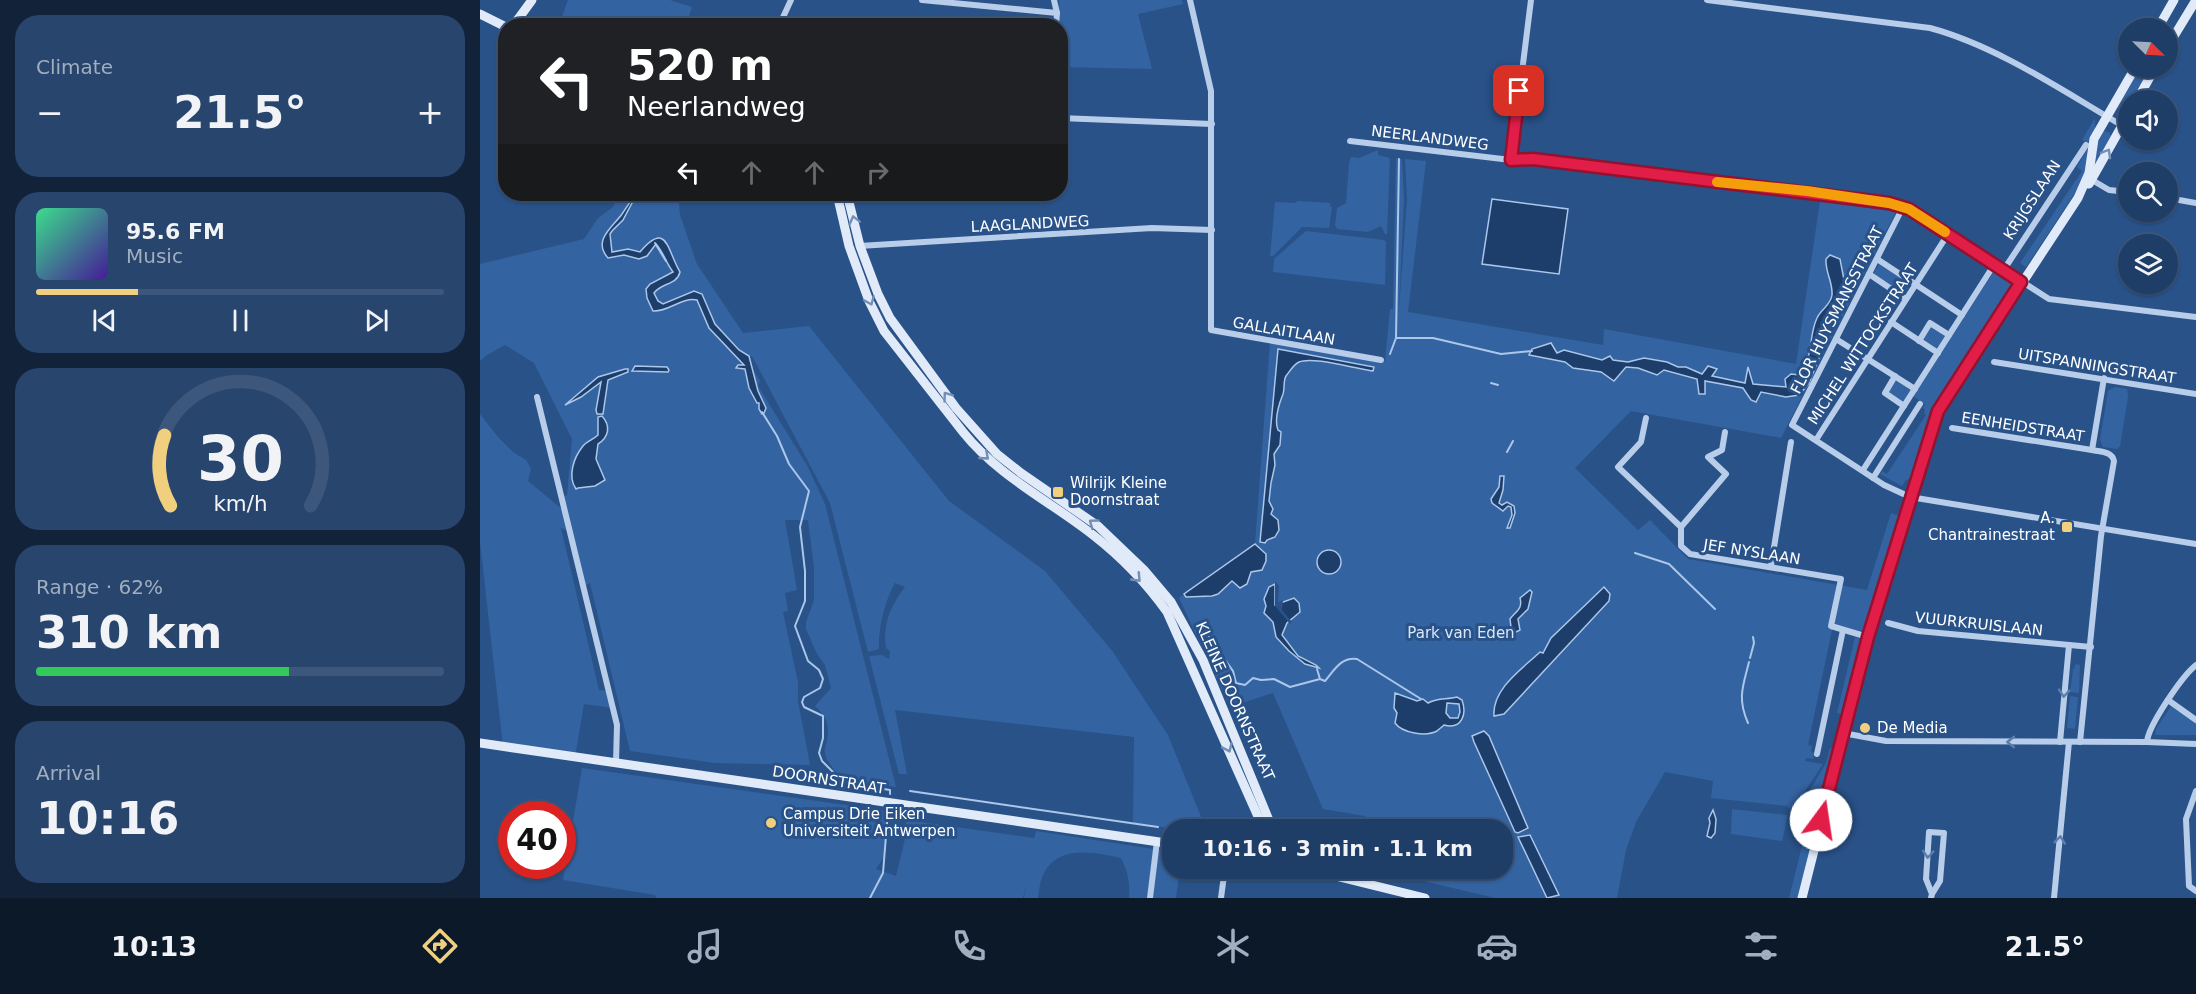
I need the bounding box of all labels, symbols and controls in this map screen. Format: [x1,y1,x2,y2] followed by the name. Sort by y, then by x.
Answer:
[2118,18,2178,78] north arrow
[2118,18,2178,294] map controls
[627,41,773,90] text: 520 m
[528,42,606,120] icon: left
[36,55,113,79] text: Climate
[1493,65,1544,116] pin
[1502,74,1535,107] icon: arrive
[173,86,307,139] text: 21.5°
[2118,90,2178,150] button: sound
[627,91,806,122] text: Neerlandweg
[36,93,64,132] text: −
[416,93,444,132] text: +
[1370,122,1490,154] street label: NEERLANDWEG
[2100,149,2111,159] one-way arrow
[672,156,705,189] icon: left
[735,156,768,189] icon: ahead
[798,156,831,189] icon: ahead
[861,156,894,189] icon: right
[2000,157,2064,243] street label: KRIJGSLAAN
[2118,162,2178,222] button: search
[970,212,1090,236] street label: LAAGLANDWEG
[848,215,861,225] one-way arrow
[126,219,225,244] text: 95.6 FM
[1787,222,1888,397] street label: FLOR HUYSMANSSTRAAT
[2118,234,2178,294] button: layers
[126,244,183,268] text: Music
[1804,259,1922,428] street label: MICHEL WITTOCKSTRAAT
[863,294,875,305] one-way arrow
[88,304,121,337] icon: previous
[224,304,257,337] icon: pause
[360,304,393,337] icon: next
[1231,313,1337,349] street label: GALLAITLAAN
[2017,345,2178,388] street label: UITSPANNINGSTRAAT
[943,391,954,402] one-way arrow
[1960,408,2087,446] street label: EENHEIDSTRAAT
[197,422,283,495] text: 30
[978,449,989,460] one-way arrow
[1070,474,1167,509] place label: Wilrijk Kleine Doornstraat
[1051,485,1065,499] marker: Wilrijk Kleine Doornstraat
[213,491,267,516] text: km/h
[1928,509,2055,544] place label: A. Chantrainestraat
[1089,519,1100,530] one-way arrow
[2060,520,2074,534] marker: A. Chantrainestraat
[1701,535,1802,569] street label: JEF NYSLAAN
[1130,571,1141,581] one-way arrow
[36,575,163,599] text: Range · 62%
[36,606,222,659] text: 310 km
[1914,608,2044,640] street label: VUURKRUISLAAN
[1192,619,1279,784] street label: KLEINE DOORNSTRAAT
[1407,624,1515,642] park label: Park van Eden
[2058,689,2071,698] one-way arrow
[1877,719,1948,737] place label: De Media
[1858,721,1872,735] marker: De Media
[2006,736,2015,748] one-way arrow
[1221,742,1233,753] one-way arrow
[36,761,101,785] text: Arrival
[771,762,888,798] street label: DOORNSTRAAT
[1789,788,1853,852] position arrow
[36,792,179,845] text: 10:16
[498,801,576,879] speed limit sign: 40
[783,805,955,840] place label: Campus Drie Eiken Universiteit Antwerpen
[764,816,778,830] marker: Campus Drie Eiken Universiteit Antwerpen
[2053,835,2066,844] one-way arrow
[1202,836,1473,861] text: 10:16 · 3 min · 1.1 km
[1921,850,1934,859] one-way arrow
[419,925,461,967] icon: directions
[684,925,726,967] icon: music
[948,925,990,967] icon: phone
[1212,925,1254,967] icon: climate
[1476,925,1518,967] icon: car
[1740,925,1782,967] icon: filters
[111,931,197,962] text: 10:13
[2005,931,2085,962] text: 21.5°

